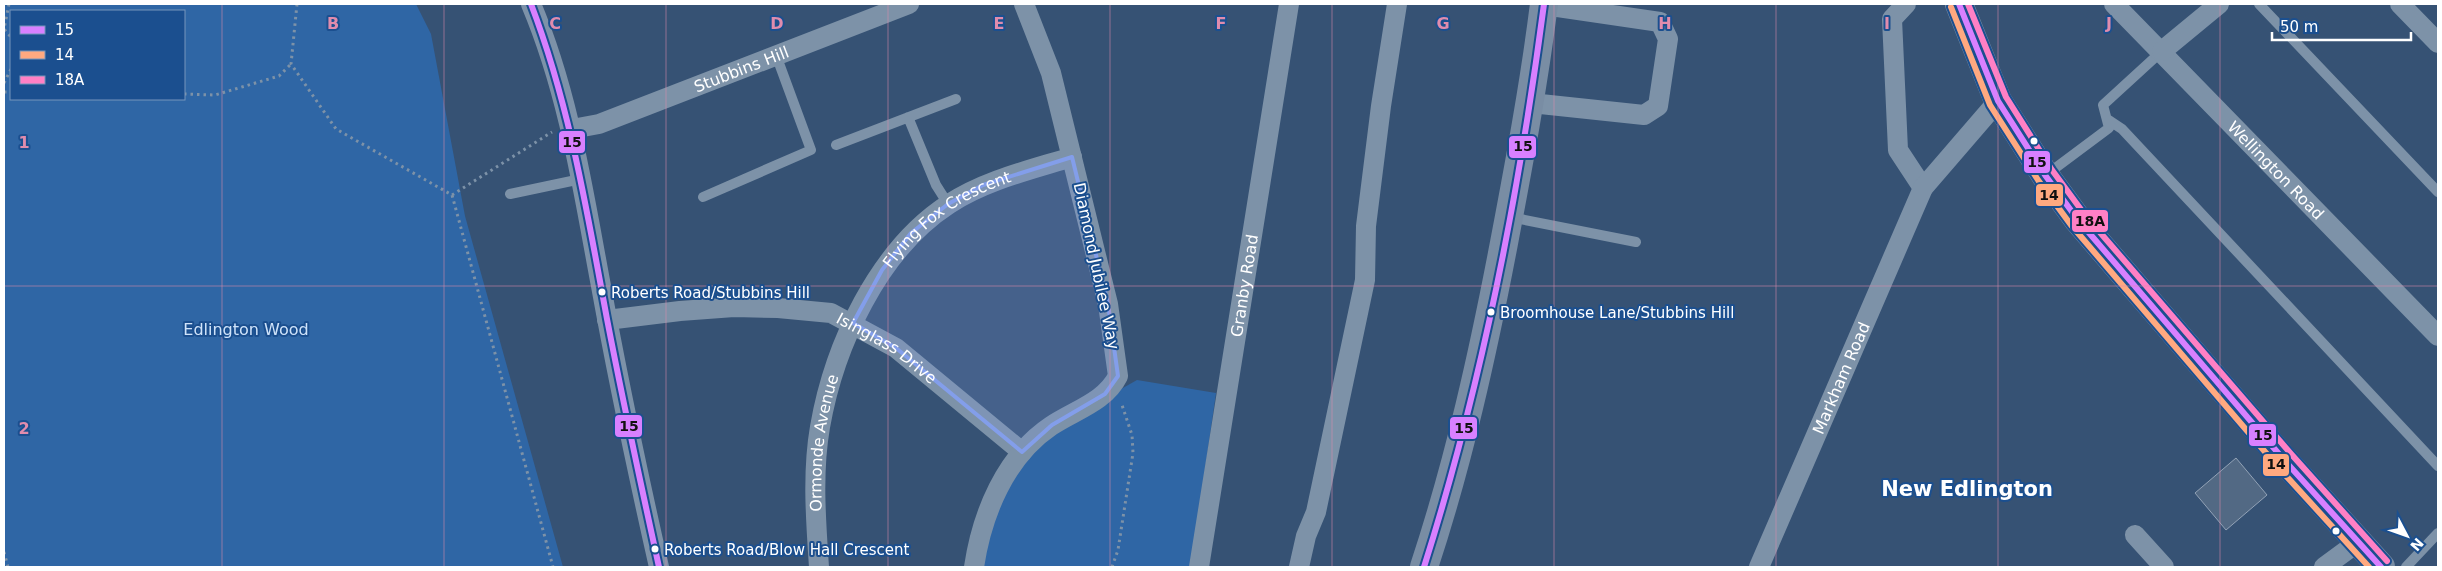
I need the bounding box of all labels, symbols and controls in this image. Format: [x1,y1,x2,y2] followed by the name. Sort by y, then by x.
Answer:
[10,10,185,100] legend
[2272,10,2411,42] scale bar
[327,14,339,33] text: B
[549,14,561,33] text: C
[770,14,784,33] text: D
[994,14,1004,33] text: E
[1216,14,1226,33] text: F
[1436,14,1450,33] text: G
[1658,14,1672,33] text: H
[1884,14,1890,33] text: I
[2105,14,2112,33] text: J
[2280,18,2318,36] text: 50 m
[55,21,74,39] text: 15
[691,42,792,96] street label: Stubbins Hill
[55,46,74,64] text: 14
[55,71,85,89] text: 18A
[2224,117,2328,223] street label: Wellington Road
[558,130,586,154] line badge: 15
[18,133,30,152] text: 1
[562,134,582,150] text: 15
[1508,135,1537,159] line badge: 15
[2029,136,2039,146] unlabelled marker
[1513,138,1533,154] text: 15
[2023,150,2051,174] line badge: 15
[2027,154,2047,170] text: 15
[879,167,1013,272] street label: Flying Fox Crescent
[1070,181,1123,351] street label: Diamond Jubilee Way
[2035,183,2064,207] line badge: 14
[2039,187,2059,203] text: 14
[2071,209,2109,233] line badge: 18A
[2075,213,2105,229] text: 18A
[1227,233,1262,338] street label: Granby Road
[611,284,810,302] place label: Roberts Road/Stubbins Hill
[597,287,607,297] marker: Roberts Road/Stubbins Hill
[1500,304,1734,322] place label: Broomhouse Lane/Stubbins Hill
[1486,307,1496,317] marker: Broomhouse Lane/Stubbins Hill
[833,309,941,388] street label: Isinglass Drive
[1809,319,1874,437] street label: Markham Road
[183,320,309,339] park label: Edlington Wood
[806,372,842,512] street label: Ormonde Avenue
[614,414,643,438] line badge: 15
[1449,416,1478,440] line badge: 15
[619,418,639,434] text: 15
[18,419,30,438] text: 2
[1454,420,1474,436] text: 15
[2248,423,2277,447] line badge: 15
[2253,427,2273,443] text: 15
[2262,453,2290,477] line badge: 14
[2266,456,2286,472] text: 14
[1881,477,2053,501] district label: New Edlington
[2382,511,2432,561] north arrow
[2331,526,2341,536] unlabelled marker
[2407,535,2427,554] text: N
[664,541,910,559] place label: Roberts Road/Blow Hall Crescent
[650,544,660,554] marker: Roberts Road/Blow Hall Crescent

